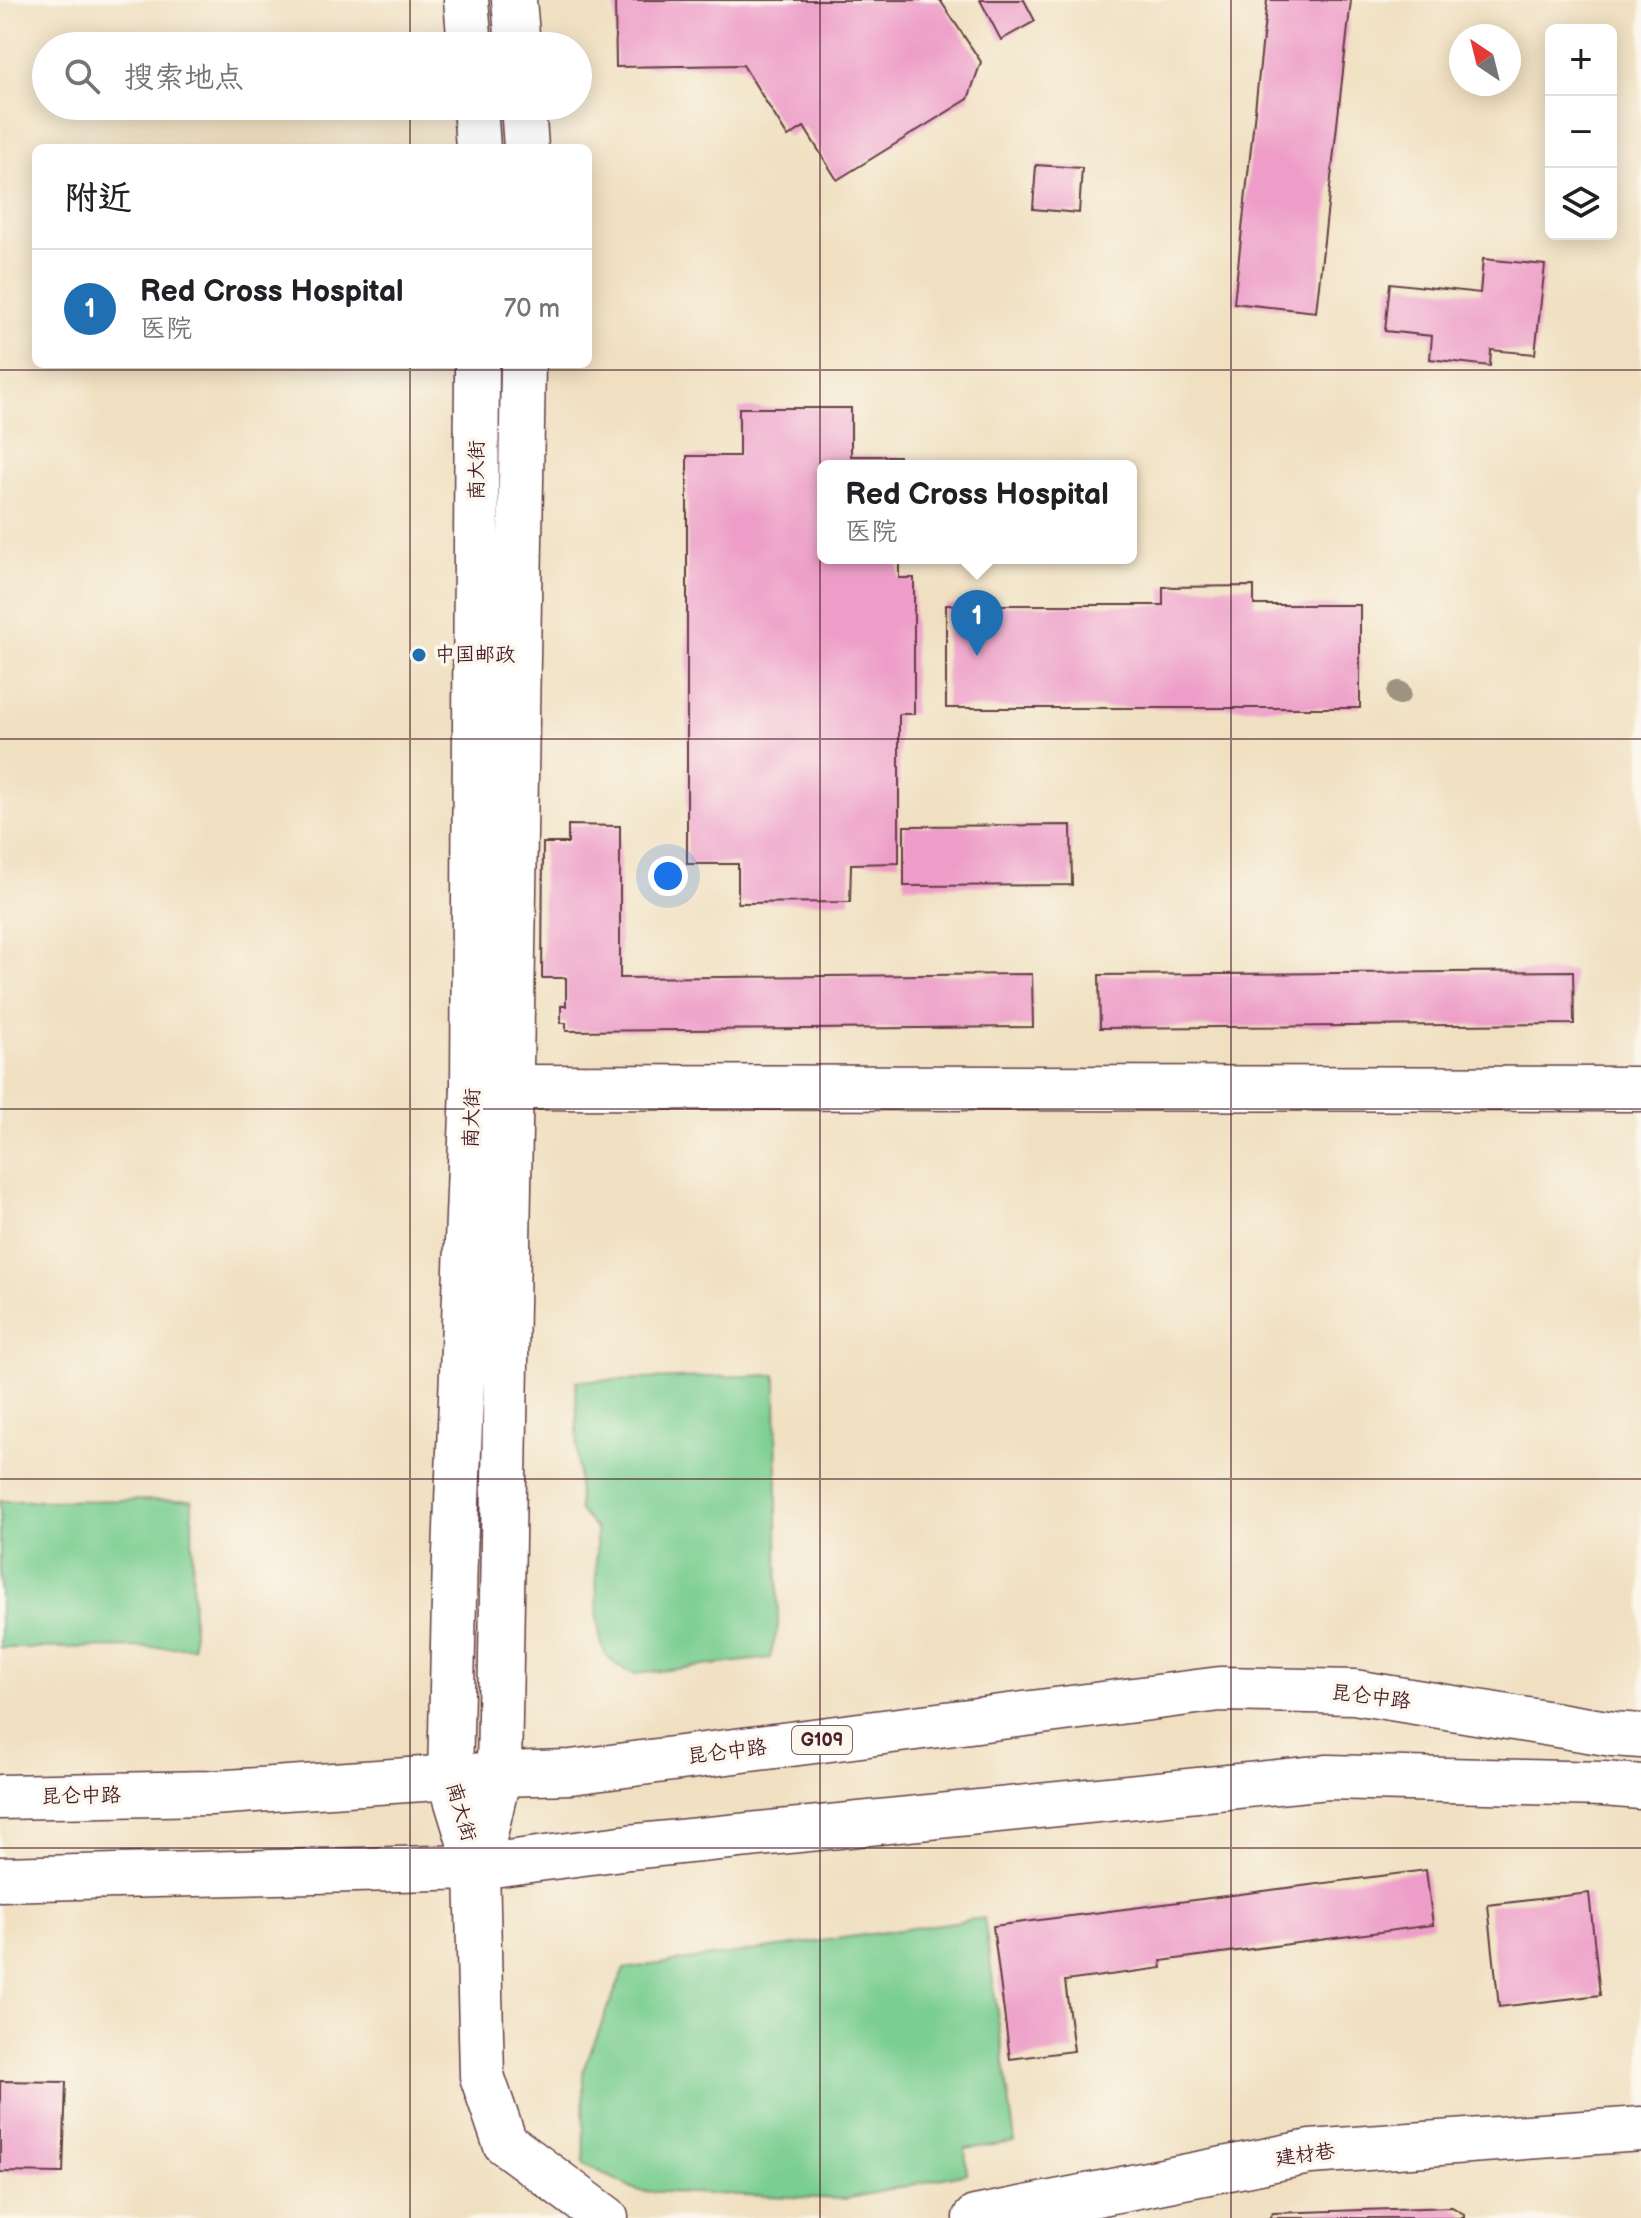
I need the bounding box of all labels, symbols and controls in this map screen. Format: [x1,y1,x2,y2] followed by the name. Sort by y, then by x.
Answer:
[1449,24,1521,96] north arrow
[1545,24,1617,240] map controls
[1545,24,1617,96] button: +
[32,32,592,120] search box
[60,54,104,98] icon: search
[124,60,244,96] text: 搜索地点
[1545,96,1617,168] button: −
[1545,168,1617,240] button: layers
[64,178,132,219] text: 附近
[140,274,404,310] text: Red Cross Hospital
[85,294,95,325] text: 1
[503,294,560,325] text: 70 m
[140,314,192,345] text: 医院
[465,440,489,500] street label: 南大街
[817,460,1137,564] popup
[845,477,1109,513] text: Red Cross Hospital
[845,517,897,548] text: 医院
[951,590,1003,656] pin: 1
[435,643,515,667] place label: 中国邮政
[410,646,428,664] marker: 中国邮政
[648,856,688,896] your location
[459,1088,485,1148] street label: 南大街
[1330,1680,1413,1714] street label: 昆仑中路
[792,1726,852,1754] road number: G109
[686,1735,769,1769] street label: 昆仑中路
[441,1780,481,1844] street label: 南大街
[41,1783,122,1809] street label: 昆仑中路
[1274,2139,1337,2171] street label: 建材巷

